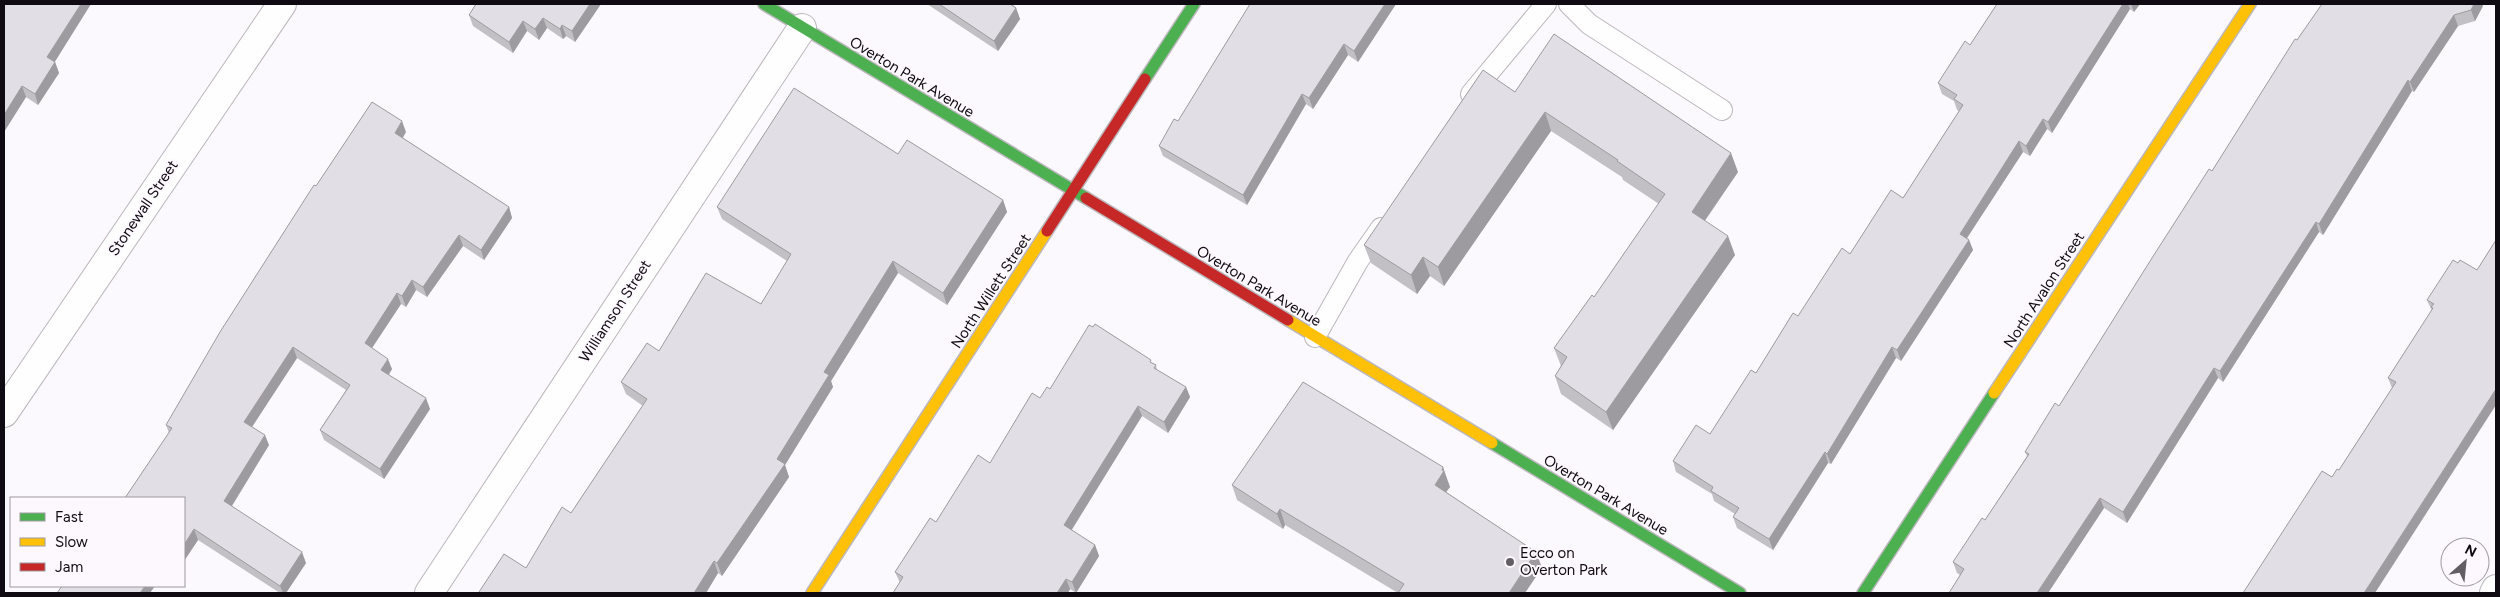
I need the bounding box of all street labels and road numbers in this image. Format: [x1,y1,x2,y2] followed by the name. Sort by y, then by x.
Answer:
[847,33,977,121] street label: Overton Park Avenue
[104,157,182,259] street label: Stonewall Street
[2000,228,2088,351] street label: North Avalon Street
[947,230,1035,352] street label: North Willett Street
[1194,242,1324,330] street label: Overton Park Avenue
[575,256,655,365] street label: Williamson Street
[1541,451,1671,539] street label: Overton Park Avenue

